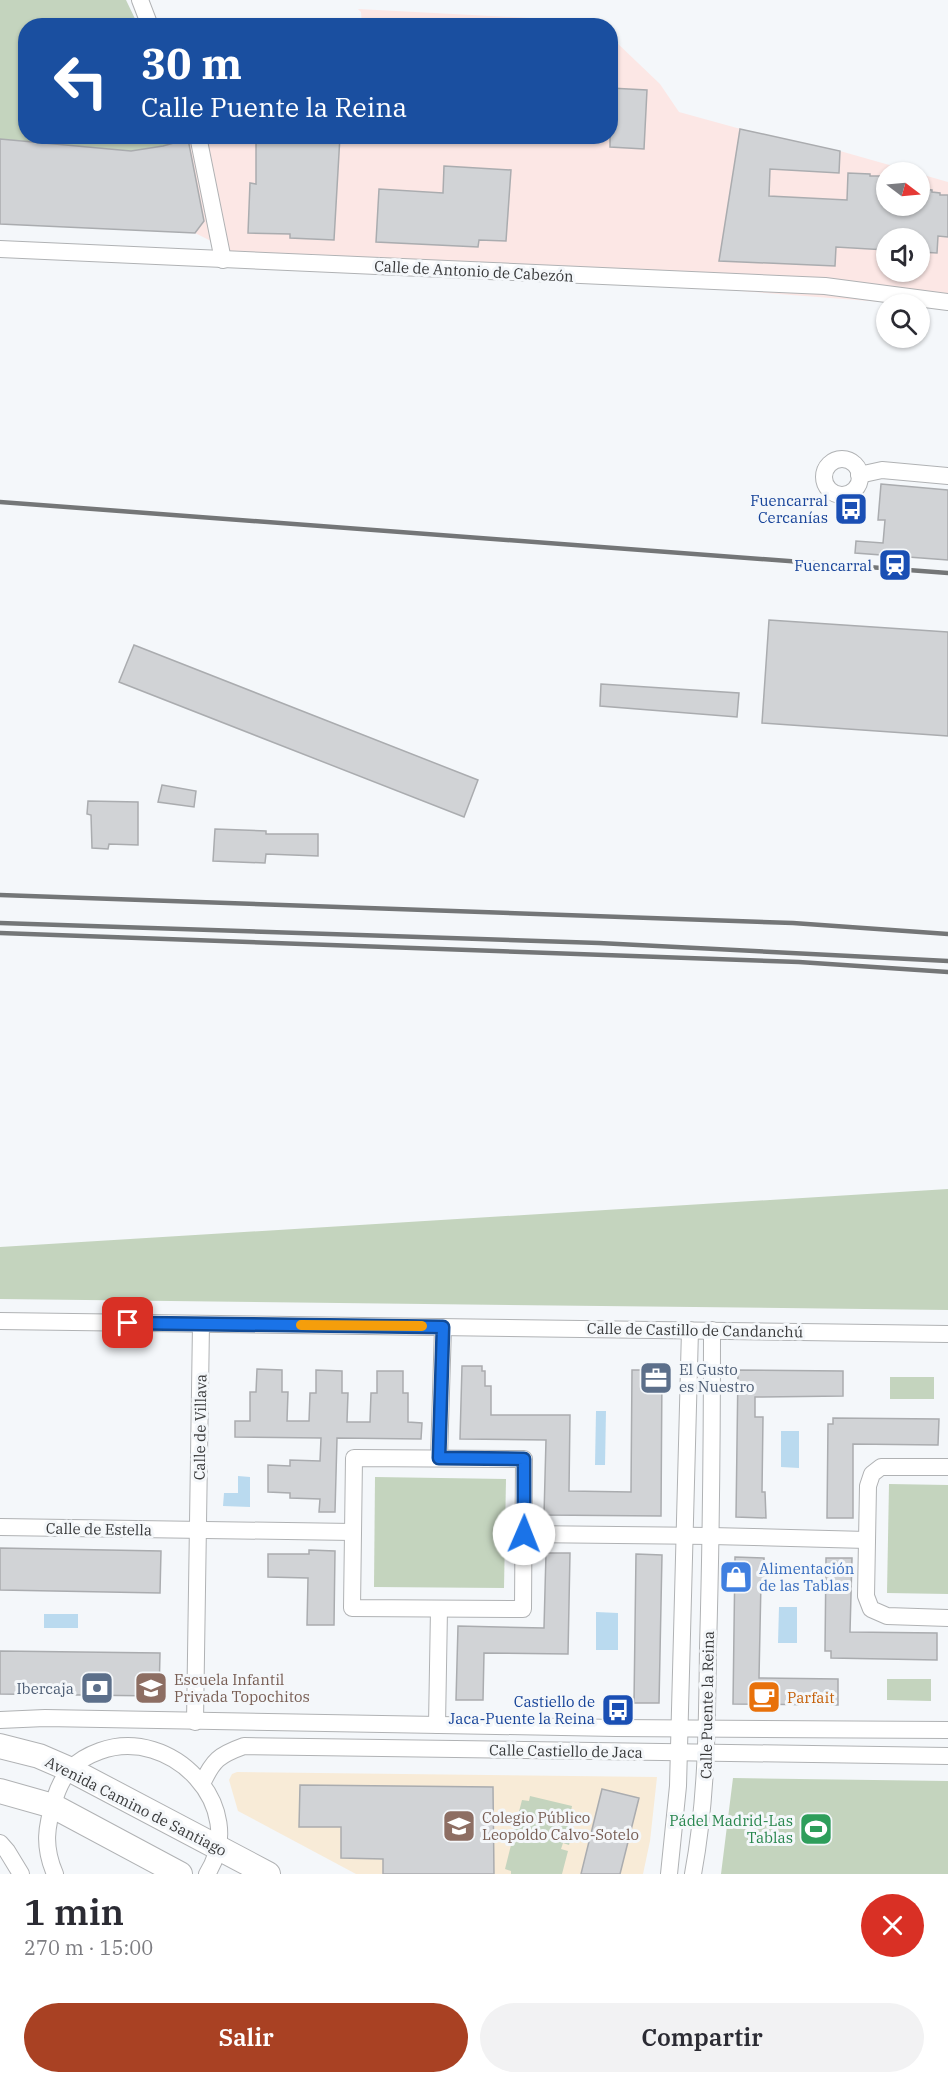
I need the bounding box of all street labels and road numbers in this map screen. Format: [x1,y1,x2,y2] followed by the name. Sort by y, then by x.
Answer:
[374,256,575,286] street label: Calle de Antonio de Cabezón
[587,1319,803,1341] street label: Calle de Castillo de Candanchú
[190,1374,210,1480] street label: Calle de Villava
[46,1519,152,1539] street label: Calle de Estella
[696,1631,718,1779] street label: Calle Puente la Reina
[489,1740,643,1762] street label: Calle Castiello de Jaca
[42,1752,230,1860] street label: Avenida Camino de Santiago

